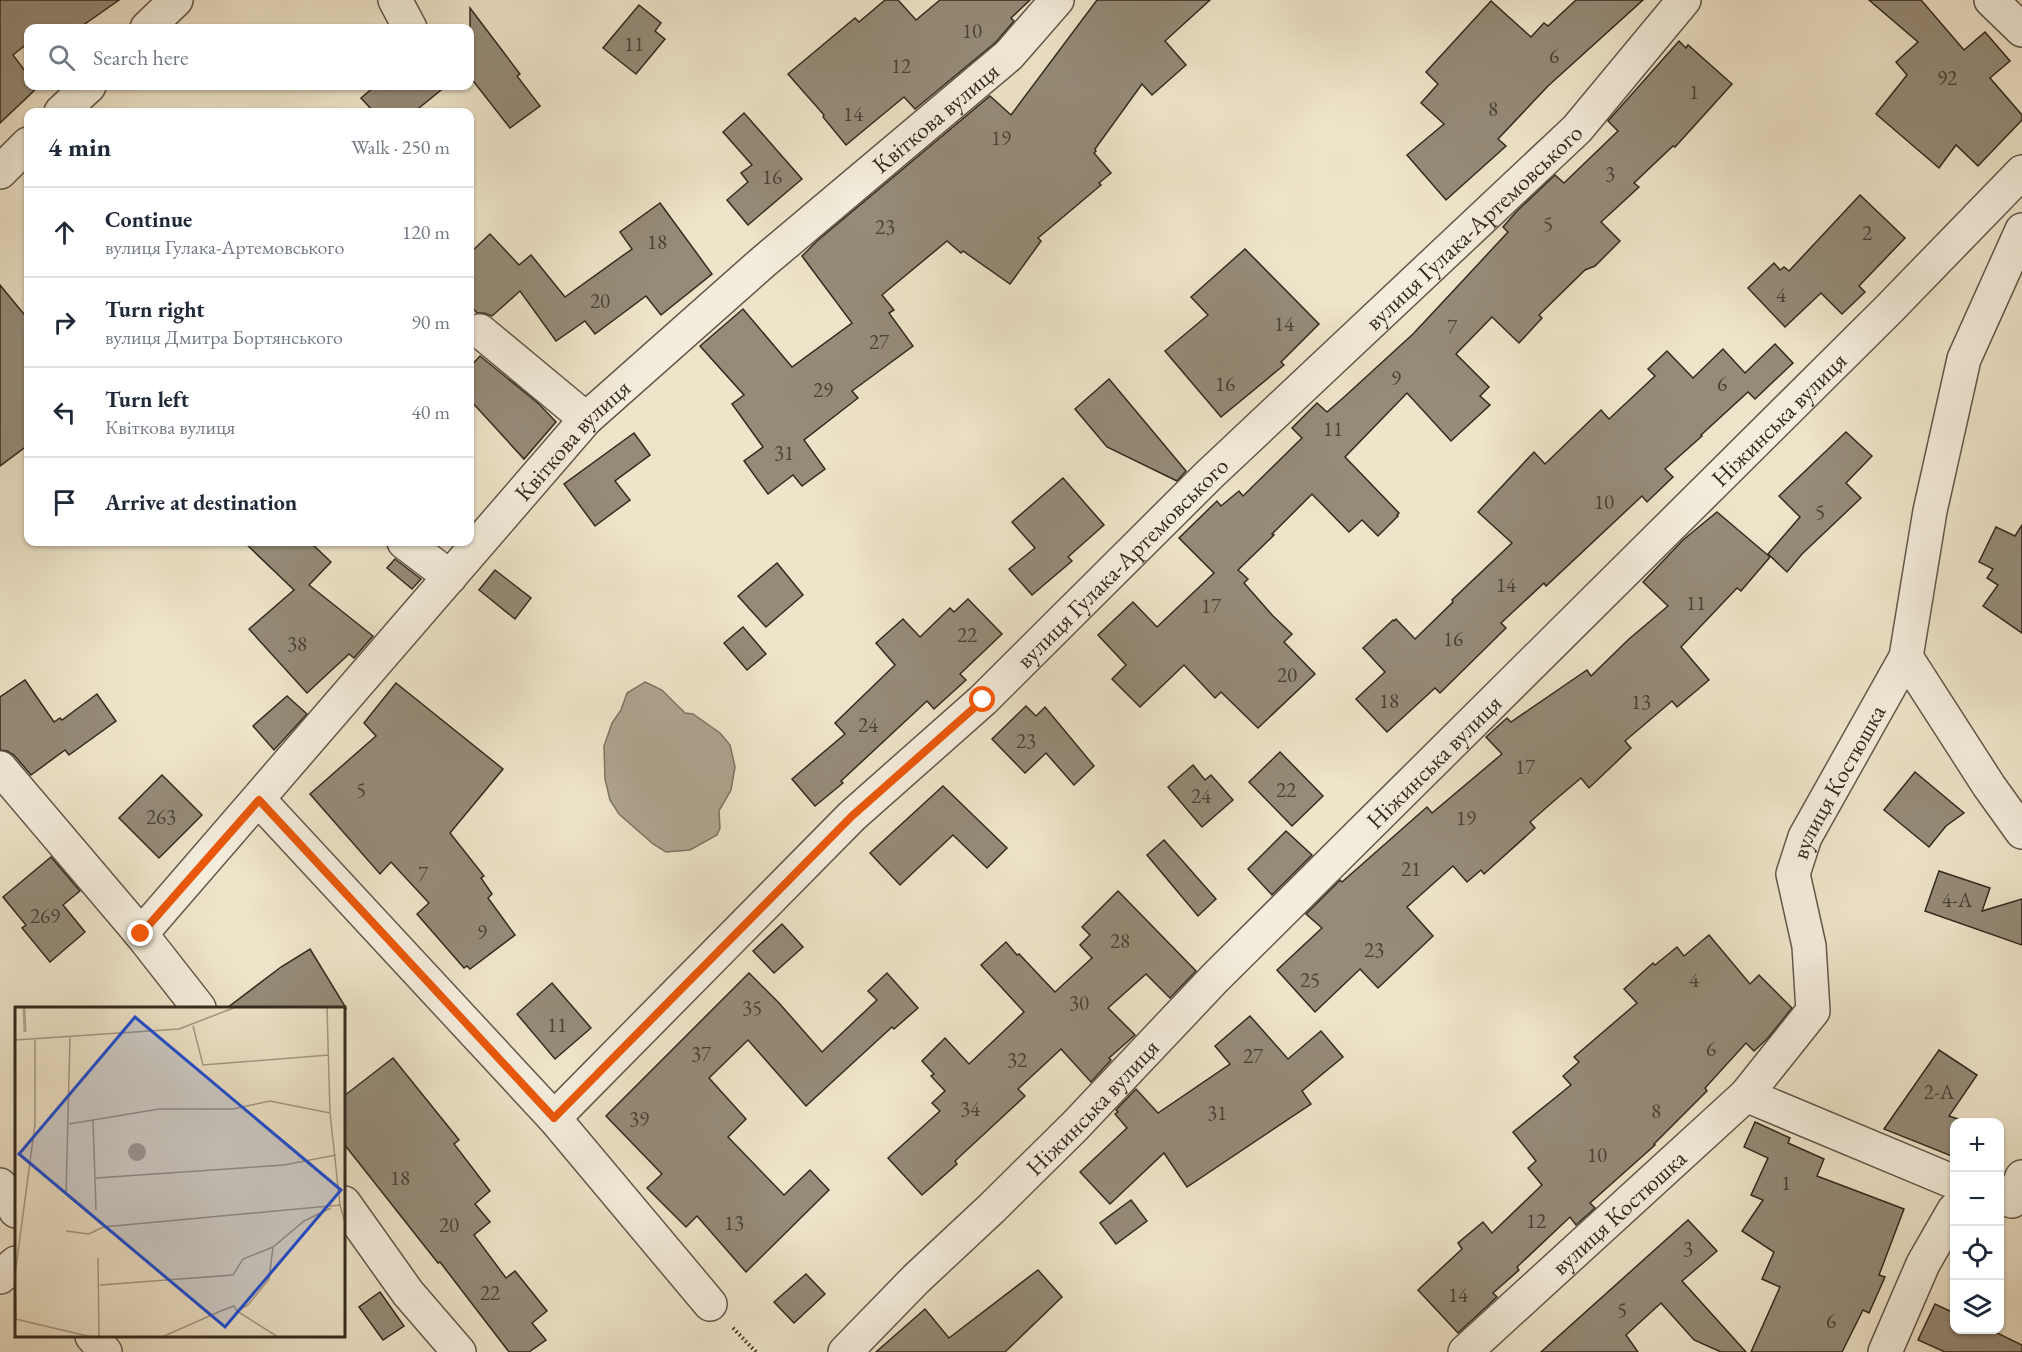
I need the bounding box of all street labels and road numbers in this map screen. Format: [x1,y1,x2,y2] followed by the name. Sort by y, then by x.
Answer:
[865,55,1005,180] street label: Квіткова вулиця
[1358,117,1589,336] street label: вулиця Гулака-Артемовського
[1704,345,1853,493] street label: Ніжинська вулиця
[507,372,637,507] street label: Квіткова вулиця
[1009,450,1235,674] street label: вулиця Гулака-Артемовського
[1359,687,1508,835] street label: Ніжинська вулиця
[1783,698,1892,863] street label: вулиця Костюшка
[1019,1032,1165,1182] street label: Ніжинська вулиця
[1545,1142,1693,1281] street label: вулиця Костюшка

